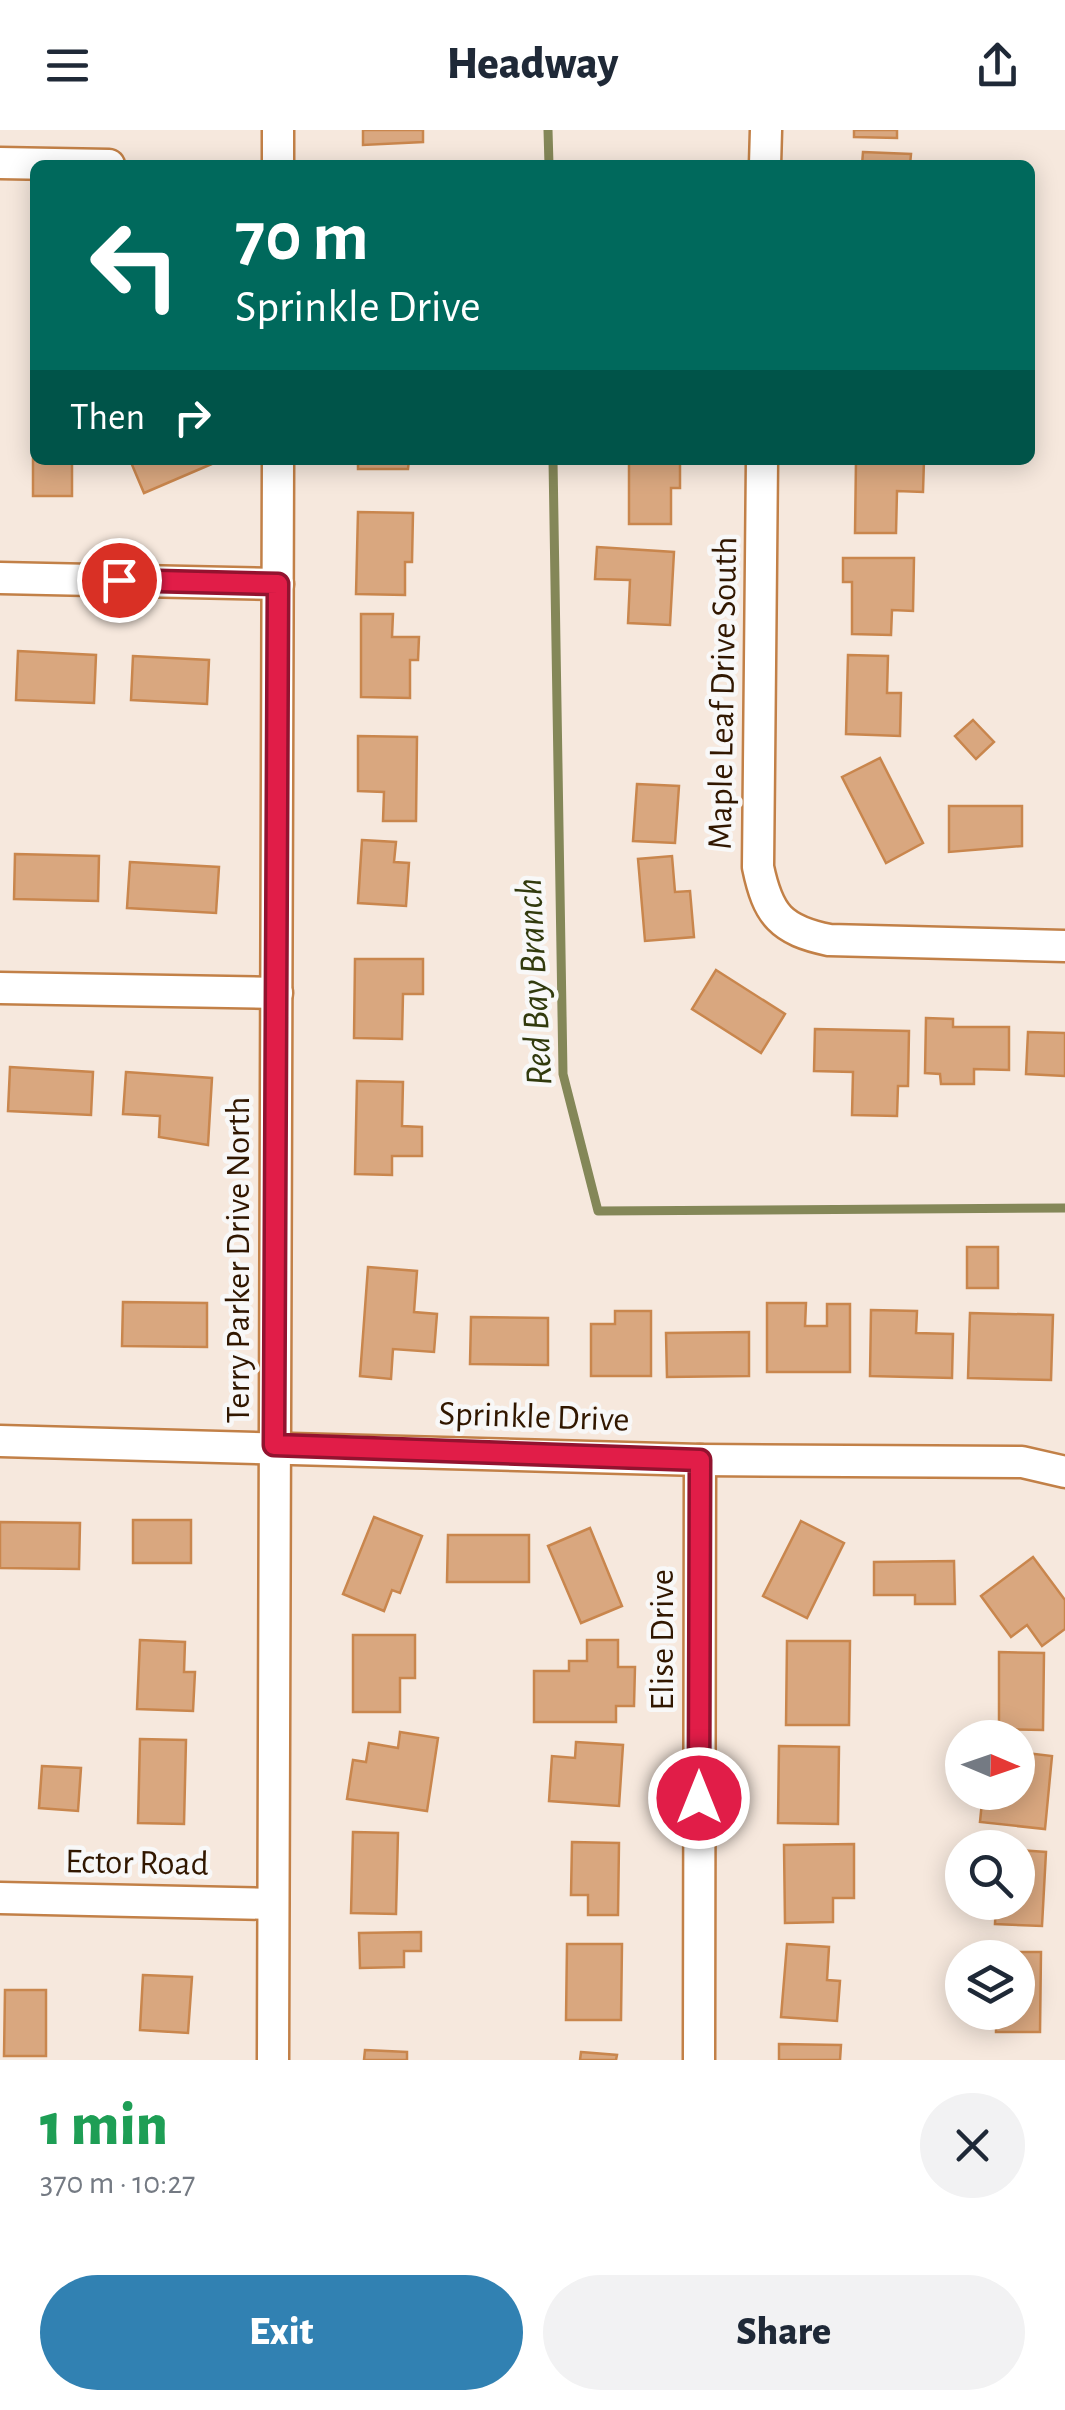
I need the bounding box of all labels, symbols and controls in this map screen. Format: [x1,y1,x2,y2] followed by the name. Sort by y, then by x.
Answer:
[40,38,95,93] icon: menu
[970,38,1025,93] icon: share
[447,42,618,87] text: Headway
[70,200,200,330] icon: left
[235,203,369,273] text: 70 m
[235,285,481,330] text: Sprinkle Drive
[165,390,220,445] icon: right
[70,399,145,437] text: Then
[703,536,743,850] street label: Maple Leaf Drive South
[77,538,162,623] pin
[92,553,147,608] icon: arrive
[511,877,559,1087] water label: Red Bay Branch
[221,1096,256,1424] street label: Terry Parker Drive North
[438,1396,630,1438] street label: Sprinkle Drive
[645,1569,680,1711] street label: Elise Drive
[945,1720,1035,1810] north arrow
[945,1720,1035,2030] map controls
[647,1746,751,1850] position arrow
[945,1830,1035,1920] button: search
[65,1844,209,1882] street label: Ector Road
[945,1940,1035,2030] button: layers
[920,2093,1025,2198] button: close
[40,2096,168,2156] text: 1 min
[40,2167,195,2199] text: 370 m · 10:27
[40,2275,523,2390] button: Exit
[543,2275,1025,2390] button: Share

